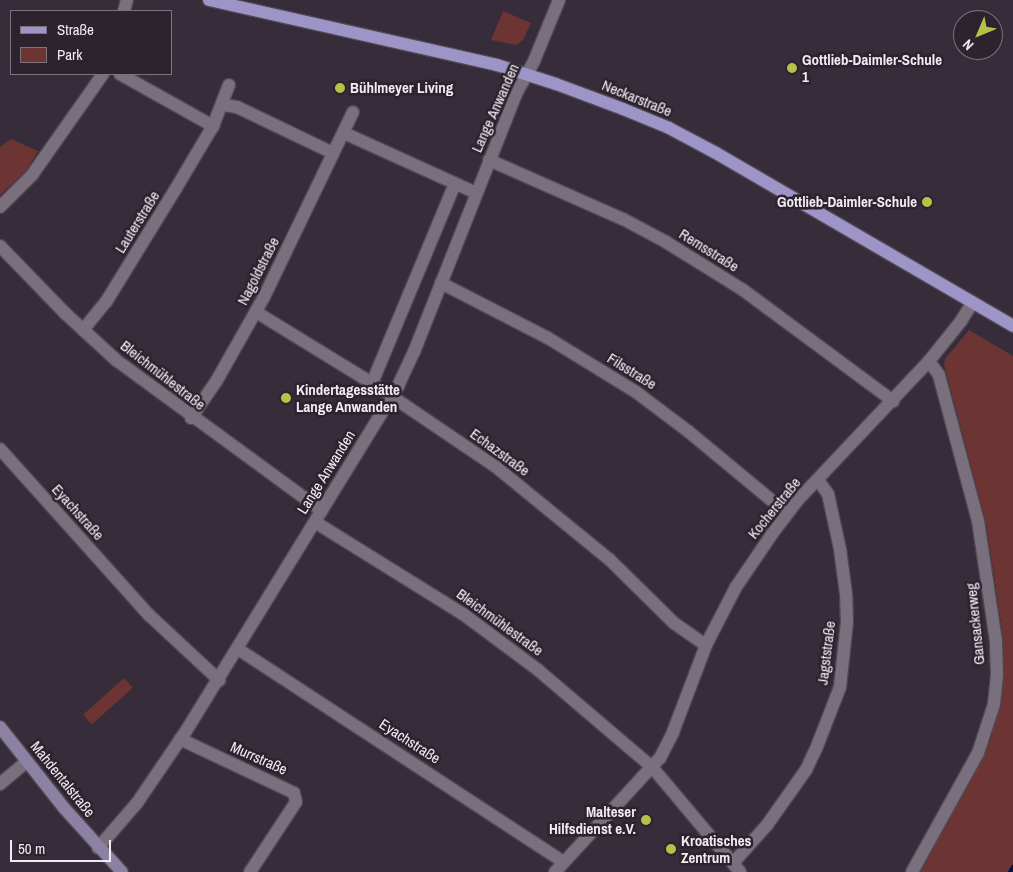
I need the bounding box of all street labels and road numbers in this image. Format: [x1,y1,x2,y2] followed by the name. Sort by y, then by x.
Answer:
[467,61,523,155] street label: Lange Anwanden
[599,76,675,120] street label: Neckarstraße
[111,188,163,256] street label: Lauterstraße
[676,225,742,275] street label: Remsstraße
[233,234,283,308] street label: Nagoldstraße
[117,336,209,414] street label: Bleichmühlestraße
[604,349,660,393] street label: Filsstraße
[467,424,533,480] street label: Echazstraße
[293,427,359,517] street label: Lange Anwanden
[744,474,804,542] street label: Kocherstraße
[48,480,108,544] street label: Eyachstraße
[962,582,988,666] street label: Gansackerweg
[453,585,547,659] street label: Bleichmühlestraße
[813,620,839,686] street label: Jagststraße
[376,715,444,767] street label: Eyachstraße
[27,737,99,821] street label: Mahdentalstraße
[228,738,290,778] street label: Murrstraße

